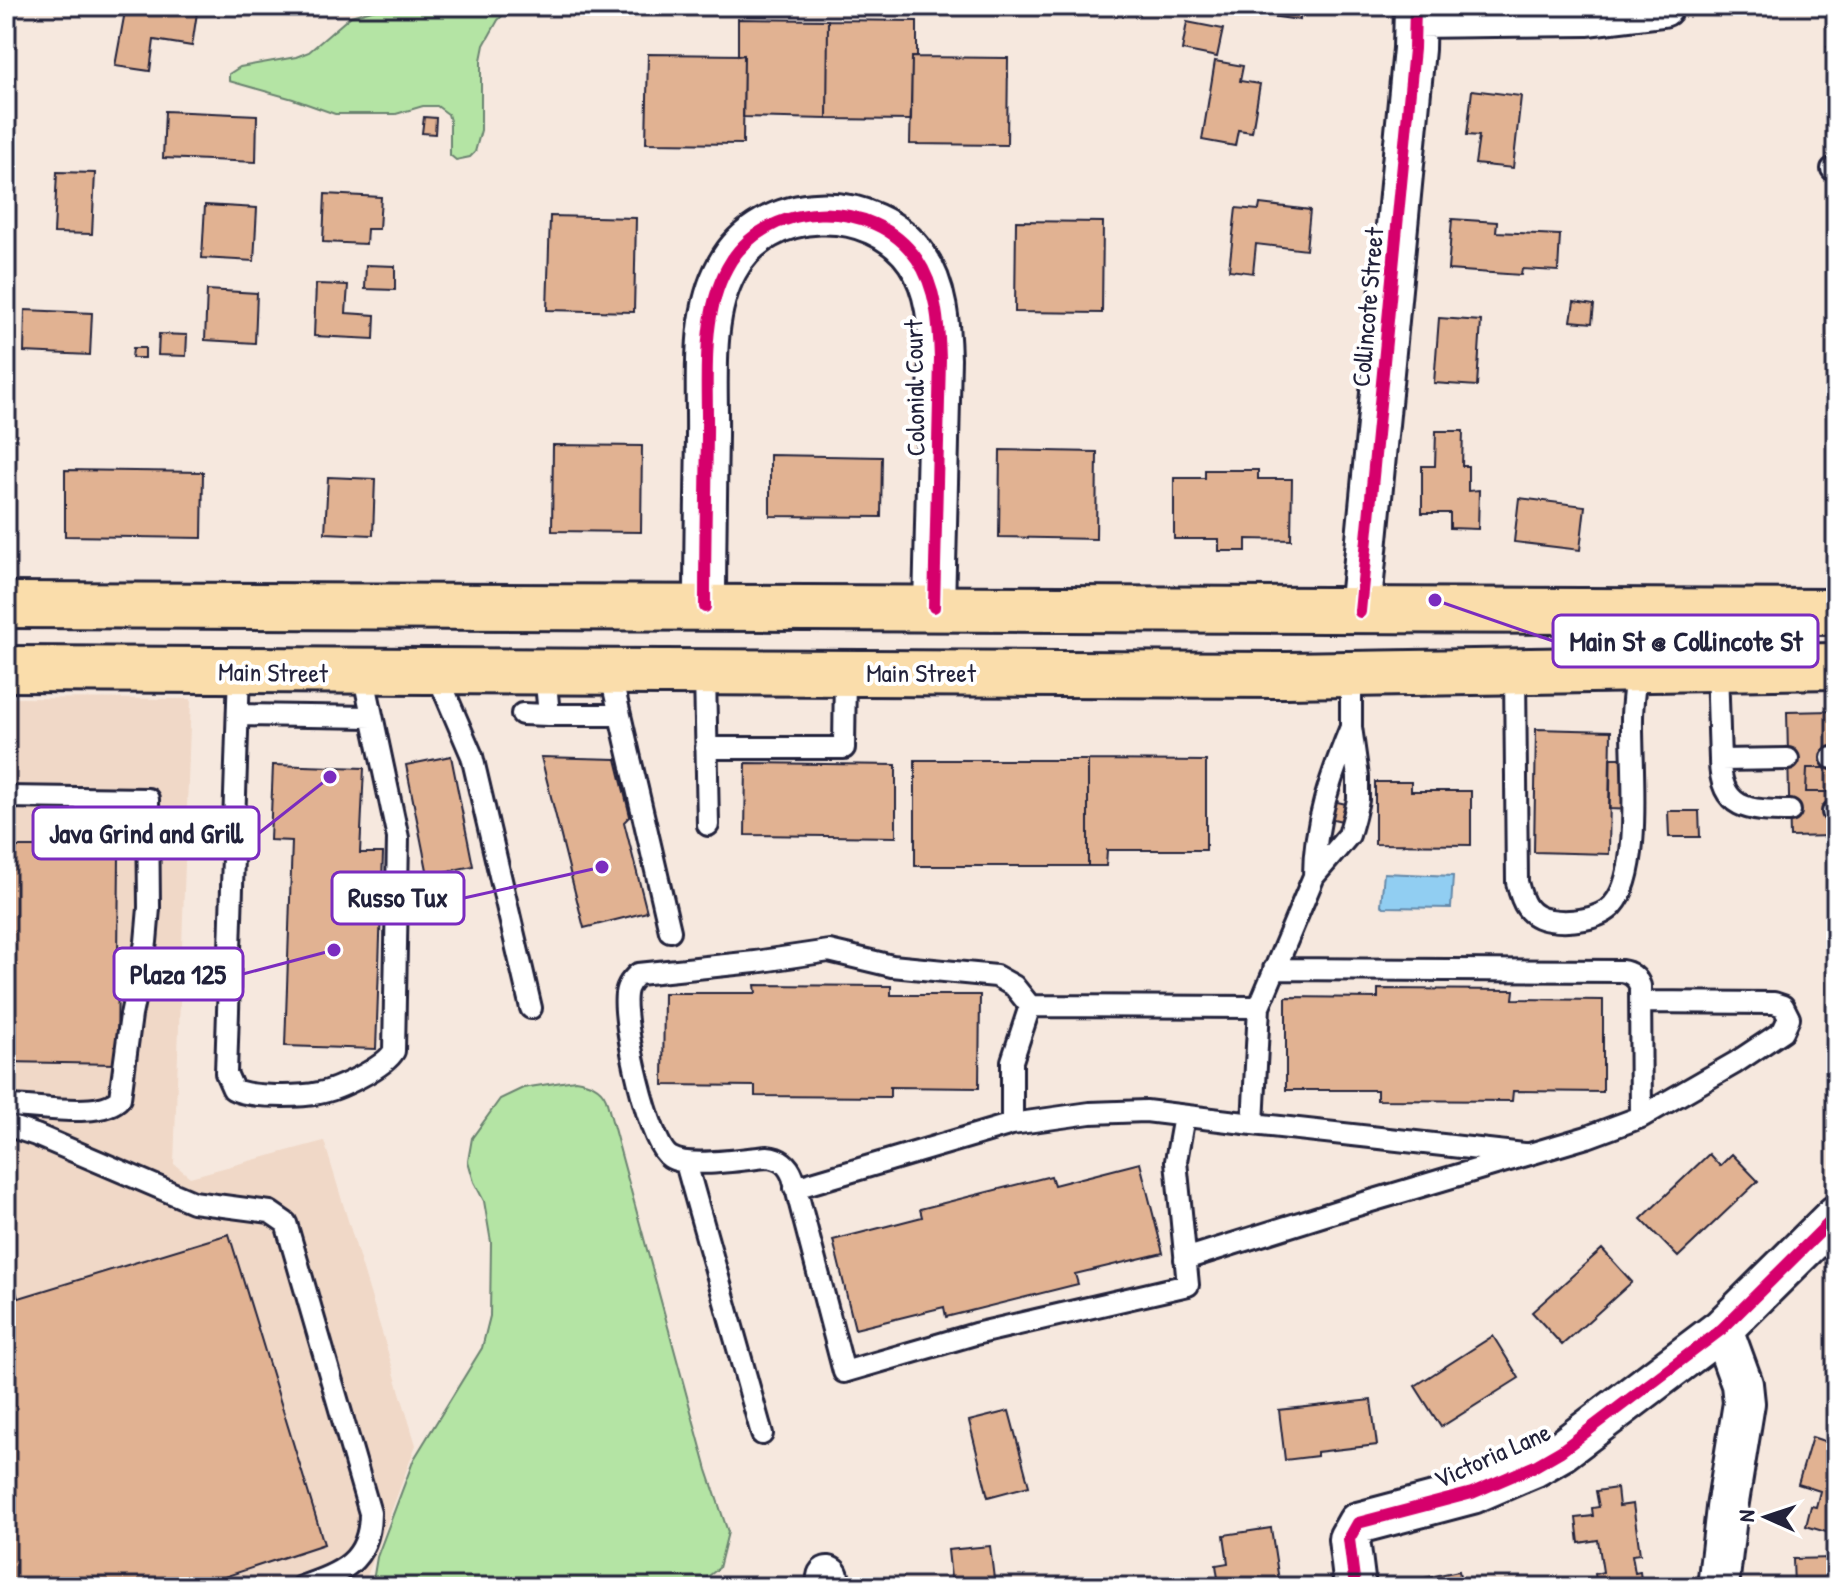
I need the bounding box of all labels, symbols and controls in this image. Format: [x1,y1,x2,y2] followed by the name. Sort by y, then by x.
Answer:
[1343,225,1391,388] street label: Collincote Street
[895,318,933,457] street label: Colonial Court
[1553,615,1818,667] callout: Main St @ Collincote St
[1569,622,1804,660] text: Main St @ Collincote St
[218,654,329,690] street label: Main Street
[866,655,977,690] street label: Main Street
[33,807,259,859] callout: Java Grind and Grill
[49,814,244,852] text: Java Grind and Grill
[332,872,464,924] callout: Russo Tux
[348,878,448,916] text: Russo Tux
[114,948,243,1000] callout: Plaza 125
[130,955,226,993] text: Plaza 125
[1428,1414,1556,1496] street label: Victoria Lane
[1726,1477,1806,1557] north arrow
[1731,1509,1761,1523] text: N

